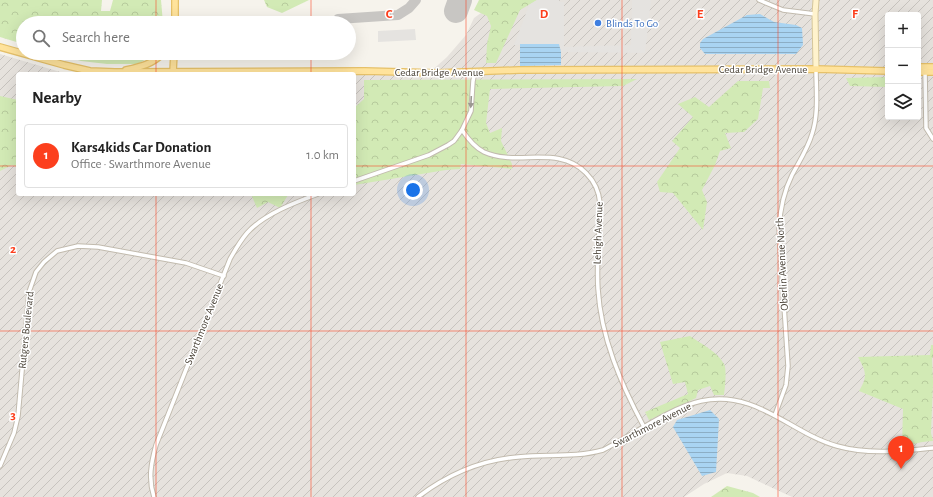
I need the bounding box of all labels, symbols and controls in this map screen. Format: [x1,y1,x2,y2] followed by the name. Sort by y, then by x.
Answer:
[386,8,393,21] text: C
[540,8,549,21] text: D
[697,8,704,21] text: E
[852,8,859,21] text: F
[885,12,921,120] map controls
[885,12,921,48] button: +
[16,16,356,60] search box
[593,18,603,28] marker: Blinds To Go
[606,18,658,29] place label: Blinds To Go
[30,27,52,49] icon: search
[62,30,130,45] text: Search here
[885,48,921,84] button: −
[719,64,807,75] street label: Cedar Bridge Avenue
[395,67,483,78] street label: Cedar Bridge Avenue
[885,84,921,120] button: layers
[32,89,82,106] text: Nearby
[468,96,475,108] one-way arrow
[71,140,211,155] text: Kars4kids Car Donation
[44,149,48,162] text: 1
[306,149,339,162] text: 1.0 km
[71,158,211,171] text: Office · Swarthmore Avenue
[403,180,423,200] your location
[591,201,605,265] street label: Lehigh Avenue
[774,217,790,311] street label: Oberlin Avenue North
[10,243,16,256] text: 2
[183,282,225,366] street label: Swarthmore Avenue
[16,290,36,369] street label: Rutgers Boulevard
[611,400,693,450] street label: Swarthmore Avenue
[10,409,16,422] text: 3
[888,436,914,469] pin: 1

